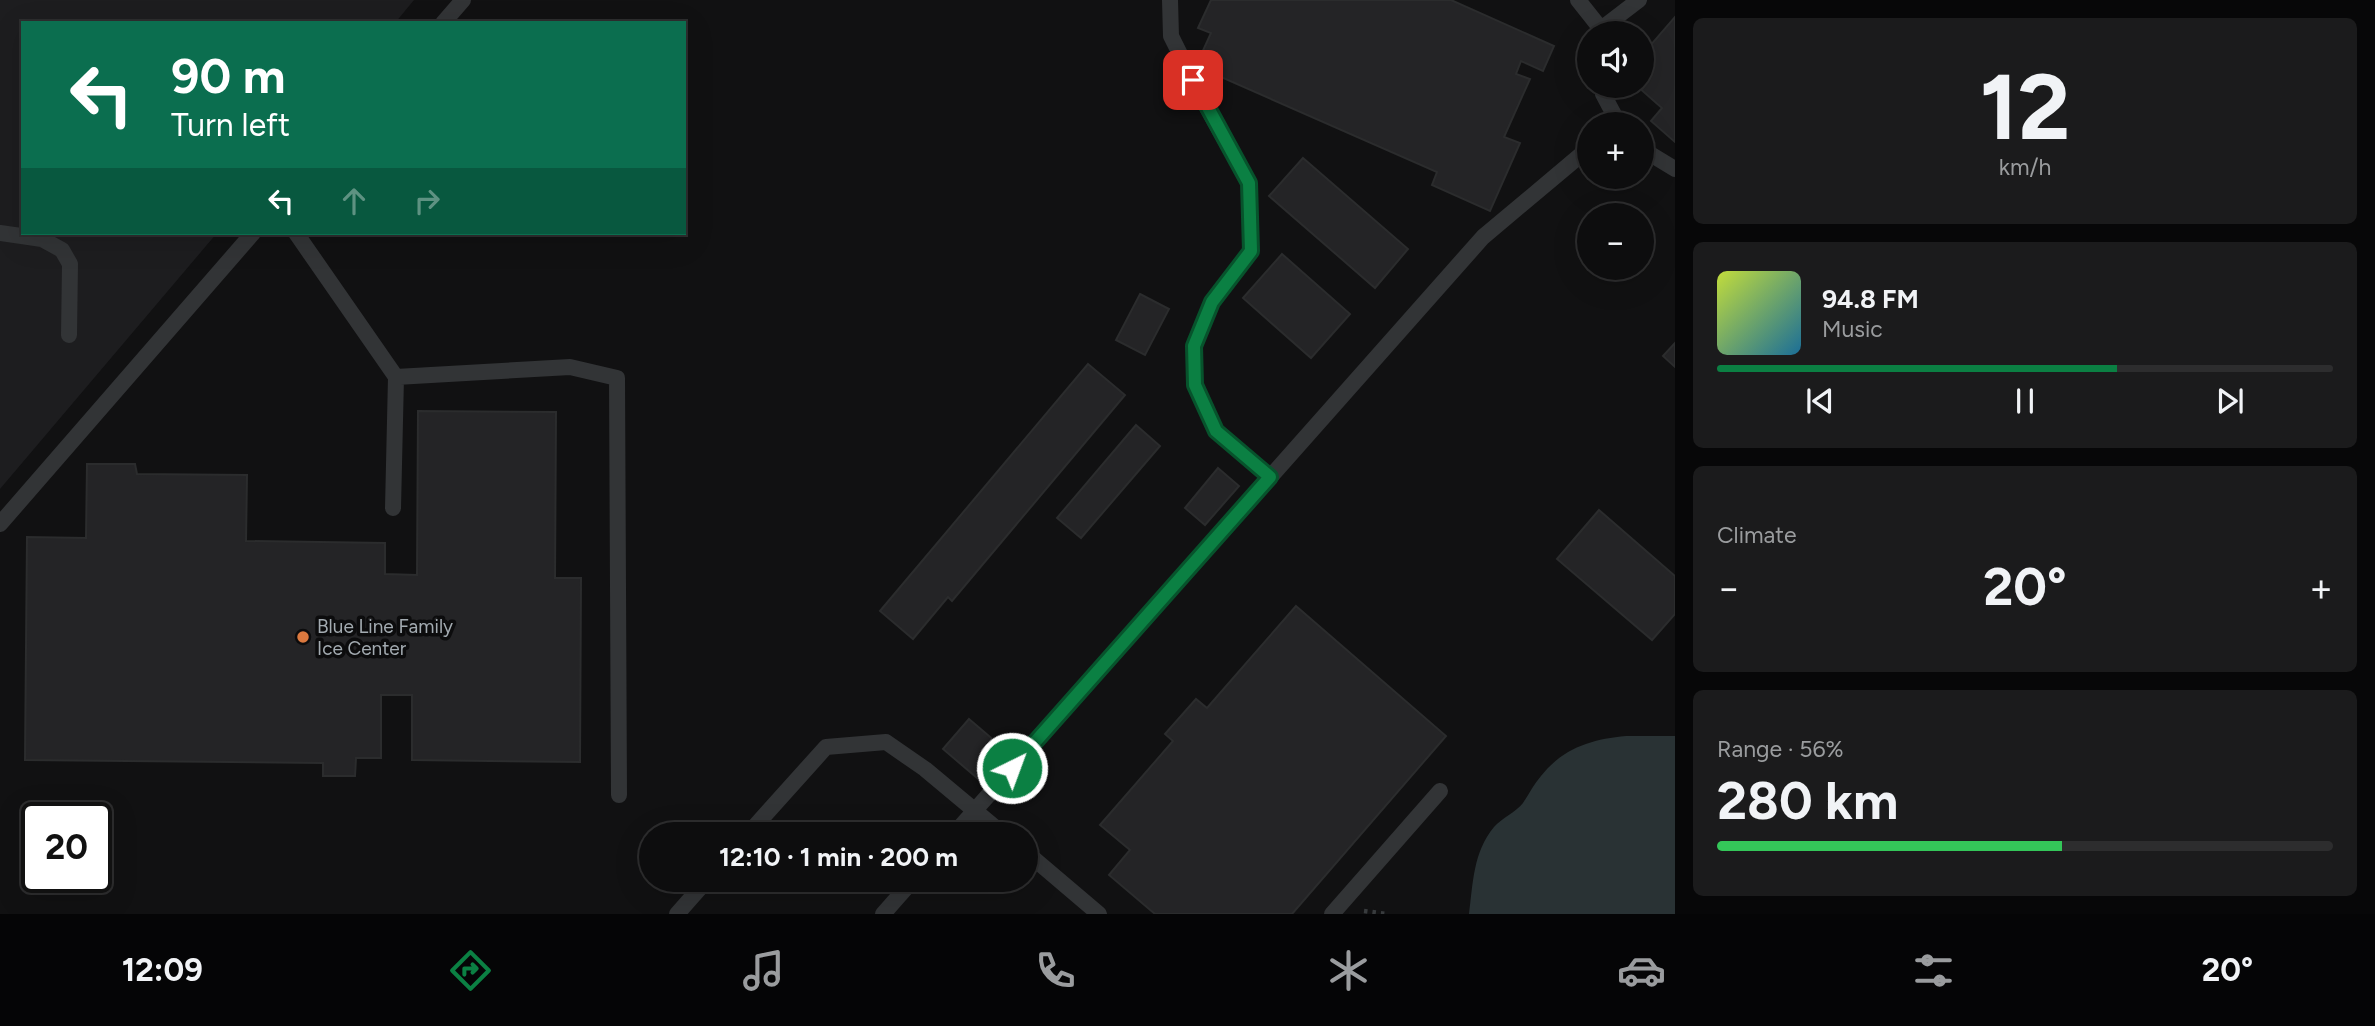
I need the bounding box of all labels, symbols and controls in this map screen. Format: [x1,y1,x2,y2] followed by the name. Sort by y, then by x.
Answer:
[1577,21,1654,280] map controls
[1577,21,1654,98] button: sound
[171,46,286,105] text: 90 m
[56,49,147,140] icon: left
[1163,50,1223,110] pin
[1979,53,2071,162] text: 12
[1174,61,1212,99] icon: arrive
[171,106,290,144] text: Turn left
[1577,112,1654,189] button: +
[1999,153,2051,181] text: km/h
[262,182,300,220] icon: left
[335,182,373,220] icon: ahead
[408,182,446,220] icon: right
[1577,203,1654,280] button: −
[1822,283,1919,315] text: 94.8 FM
[1822,315,1883,343] text: Music
[1801,382,1839,420] icon: previous
[2006,382,2044,420] icon: pause
[2211,382,2249,420] icon: next
[1717,521,1796,549] text: Climate
[1983,556,2067,618] text: 20°
[1717,565,1741,611] text: −
[2309,565,2333,611] text: +
[317,615,453,660] place label: Blue Line Family Ice Center
[295,629,311,645] marker: Blue Line Family Ice Center
[975,731,1049,805] position arrow
[1717,735,1844,763] text: Range · 56%
[1717,770,1898,832] text: 280 km
[21,802,112,893] speed limit sign: 20
[719,841,958,873] text: 12:10 · 1 min · 200 m
[446,946,495,995] icon: directions
[739,946,788,995] icon: music
[1031,946,1080,995] icon: phone
[1324,946,1373,995] icon: climate
[1617,946,1666,995] icon: car
[1909,946,1958,995] icon: filters
[122,951,203,989] text: 12:09
[2202,951,2253,989] text: 20°

